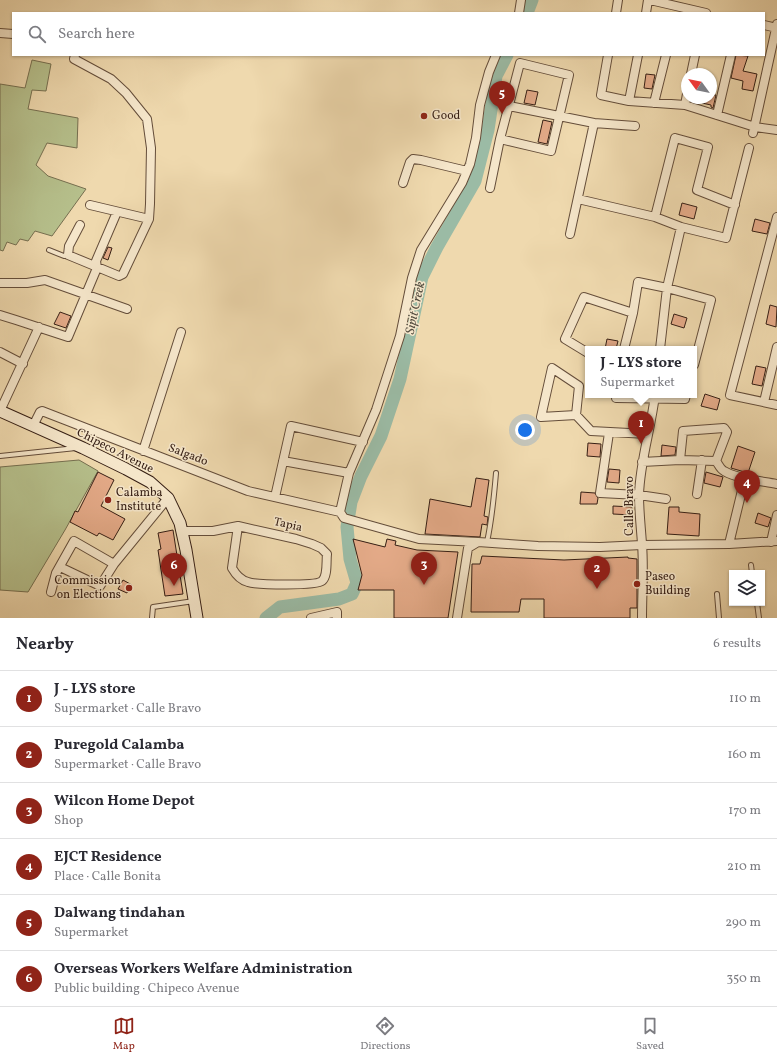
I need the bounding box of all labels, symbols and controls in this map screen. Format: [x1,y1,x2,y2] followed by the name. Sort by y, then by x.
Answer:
[12,12,765,56] search box
[26,23,48,45] icon: search
[58,24,135,45] text: Search here
[681,68,717,104] north arrow
[489,81,515,114] pin: 5
[432,108,461,124] place label: Good
[419,111,429,121] marker: Good
[402,280,430,336] water label: Sipit Creek
[585,346,697,398] popup
[600,353,682,374] text: J - LYS store
[600,374,675,392] text: Supermarket
[628,411,654,444] pin: 1
[515,420,535,440] your location
[74,425,157,477] street label: Chipeco Avenue
[166,440,210,470] street label: Salgado
[734,470,760,503] pin: 4
[622,476,638,536] street label: Calle Bravo
[116,485,163,515] place label: Calamba Institute
[103,495,113,505] marker: Calamba Institute
[272,514,304,536] street label: Tapia
[411,552,437,585] pin: 3
[161,553,187,586] pin: 6
[584,556,610,589] pin: 2
[645,569,690,599] place label: Paseo Building
[729,570,765,606] map controls
[729,570,765,606] button: layers
[54,573,121,603] place label: Commission on Elections
[632,579,642,589] marker: Paseo Building
[124,583,134,593] marker: Commission on Elections
[16,633,74,656] text: Nearby
[713,635,761,653] text: 6 results
[54,679,136,700] text: J - LYS store
[26,690,32,708] text: 1
[729,690,761,708] text: 110 m
[54,700,201,718] text: Supermarket · Calle Bravo
[54,735,184,756] text: Puregold Calamba
[26,746,32,764] text: 2
[727,746,761,764] text: 160 m
[54,756,201,774] text: Supermarket · Calle Bravo
[54,791,195,812] text: Wilcon Home Depot
[26,802,32,820] text: 3
[728,802,761,820] text: 170 m
[54,812,83,830] text: Shop
[54,847,162,868] text: EJCT Residence
[25,858,33,876] text: 4
[727,858,761,876] text: 210 m
[54,868,161,886] text: Place · Calle Bonita
[54,903,185,924] text: Dalwang tindahan
[26,914,32,932] text: 5
[725,914,761,932] text: 290 m
[54,924,129,942] text: Supermarket
[54,959,353,980] text: Overseas Workers Welfare Administration
[25,970,33,988] text: 6
[726,970,761,988] text: 350 m
[54,980,239,998] text: Public building · Chipeco Avenue
[113,1015,135,1054] tab: Map
[360,1015,411,1054] tab: Directions
[636,1015,664,1054] tab: Saved

